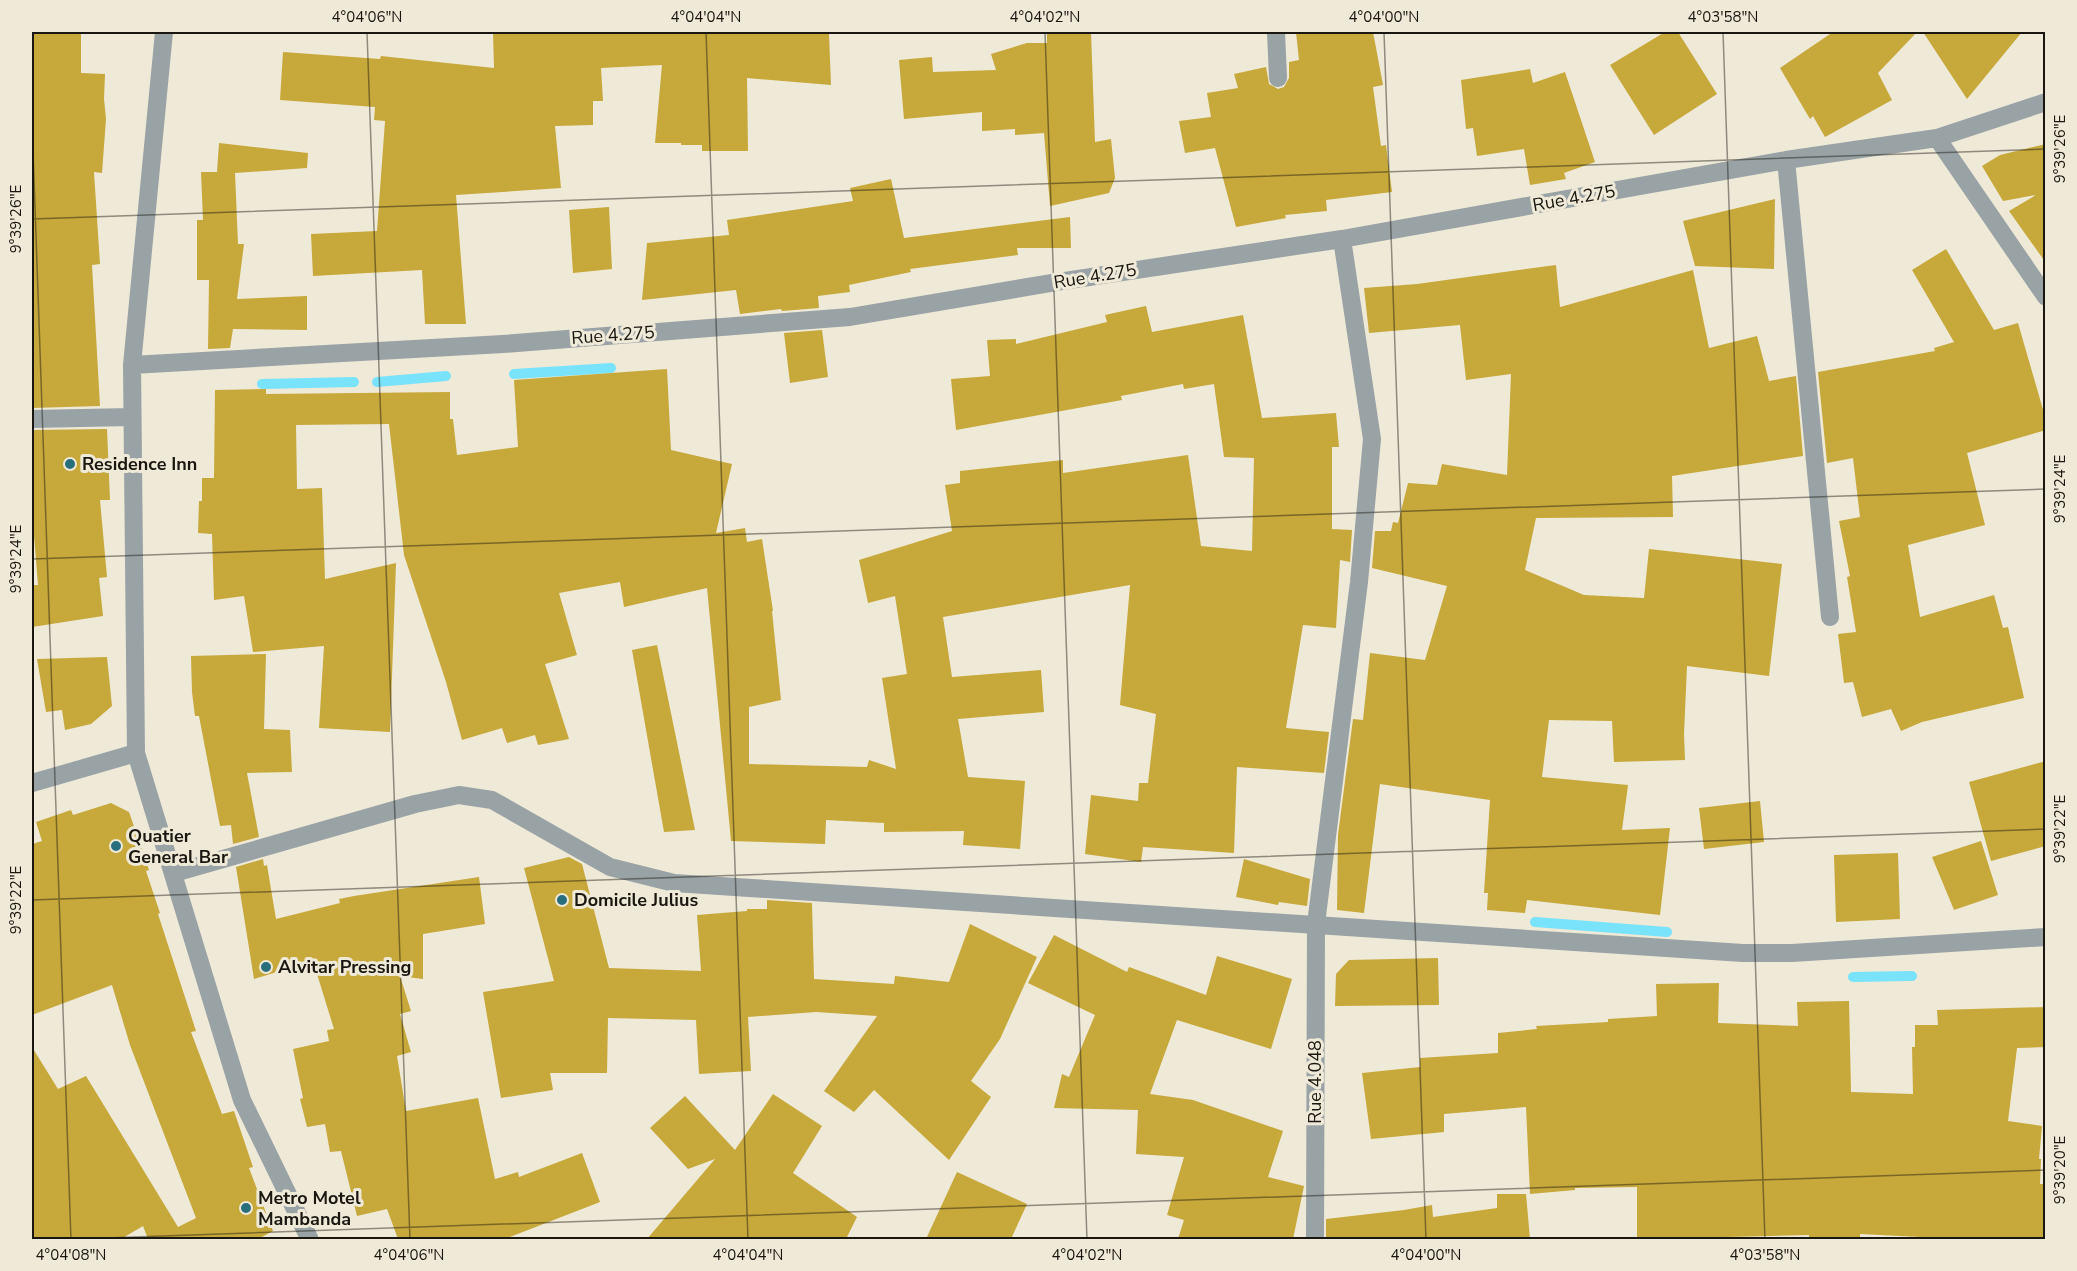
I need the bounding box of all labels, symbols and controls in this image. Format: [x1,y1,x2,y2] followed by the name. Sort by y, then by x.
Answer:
[332,7,402,27] text: 4°04'06"N
[671,7,741,27] text: 4°04'04"N
[1010,7,1080,27] text: 4°04'02"N
[1349,7,1419,27] text: 4°04'00"N
[1688,7,1758,27] text: 4°03'58"N
[2050,115,2070,183] text: 9°39'26"E
[1531,179,1617,217] street label: Rue 4.275
[6,185,26,253] text: 9°39'26"E
[1052,258,1138,294] street label: Rue 4.275
[570,320,656,350] street label: Rue 4.275
[82,452,197,476] place label: Residence Inn
[2050,455,2070,523] text: 9°39'24"E
[63,457,77,471] marker: Residence Inn
[6,525,26,593] text: 9°39'24"E
[2050,795,2070,863] text: 9°39'22"E
[128,824,228,869] place label: Quatier General Bar
[109,839,123,853] marker: Quatier General Bar
[6,866,26,934] text: 9°39'22"E
[574,888,698,912] place label: Domicile Julius
[555,893,569,907] marker: Domicile Julius
[278,955,411,979] place label: Alvitar Pressing
[259,960,273,974] marker: Alvitar Pressing
[1303,1040,1327,1124] street label: Rue 4.048
[2050,1136,2070,1204] text: 9°39'20"E
[258,1186,361,1231] place label: Metro Motel Mambanda
[239,1201,253,1215] marker: Metro Motel Mambanda
[36,1245,106,1265] text: 4°04'08"N
[374,1245,444,1265] text: 4°04'06"N
[713,1245,783,1265] text: 4°04'04"N
[1052,1245,1122,1265] text: 4°04'02"N
[1391,1245,1461,1265] text: 4°04'00"N
[1730,1245,1800,1265] text: 4°03'58"N

